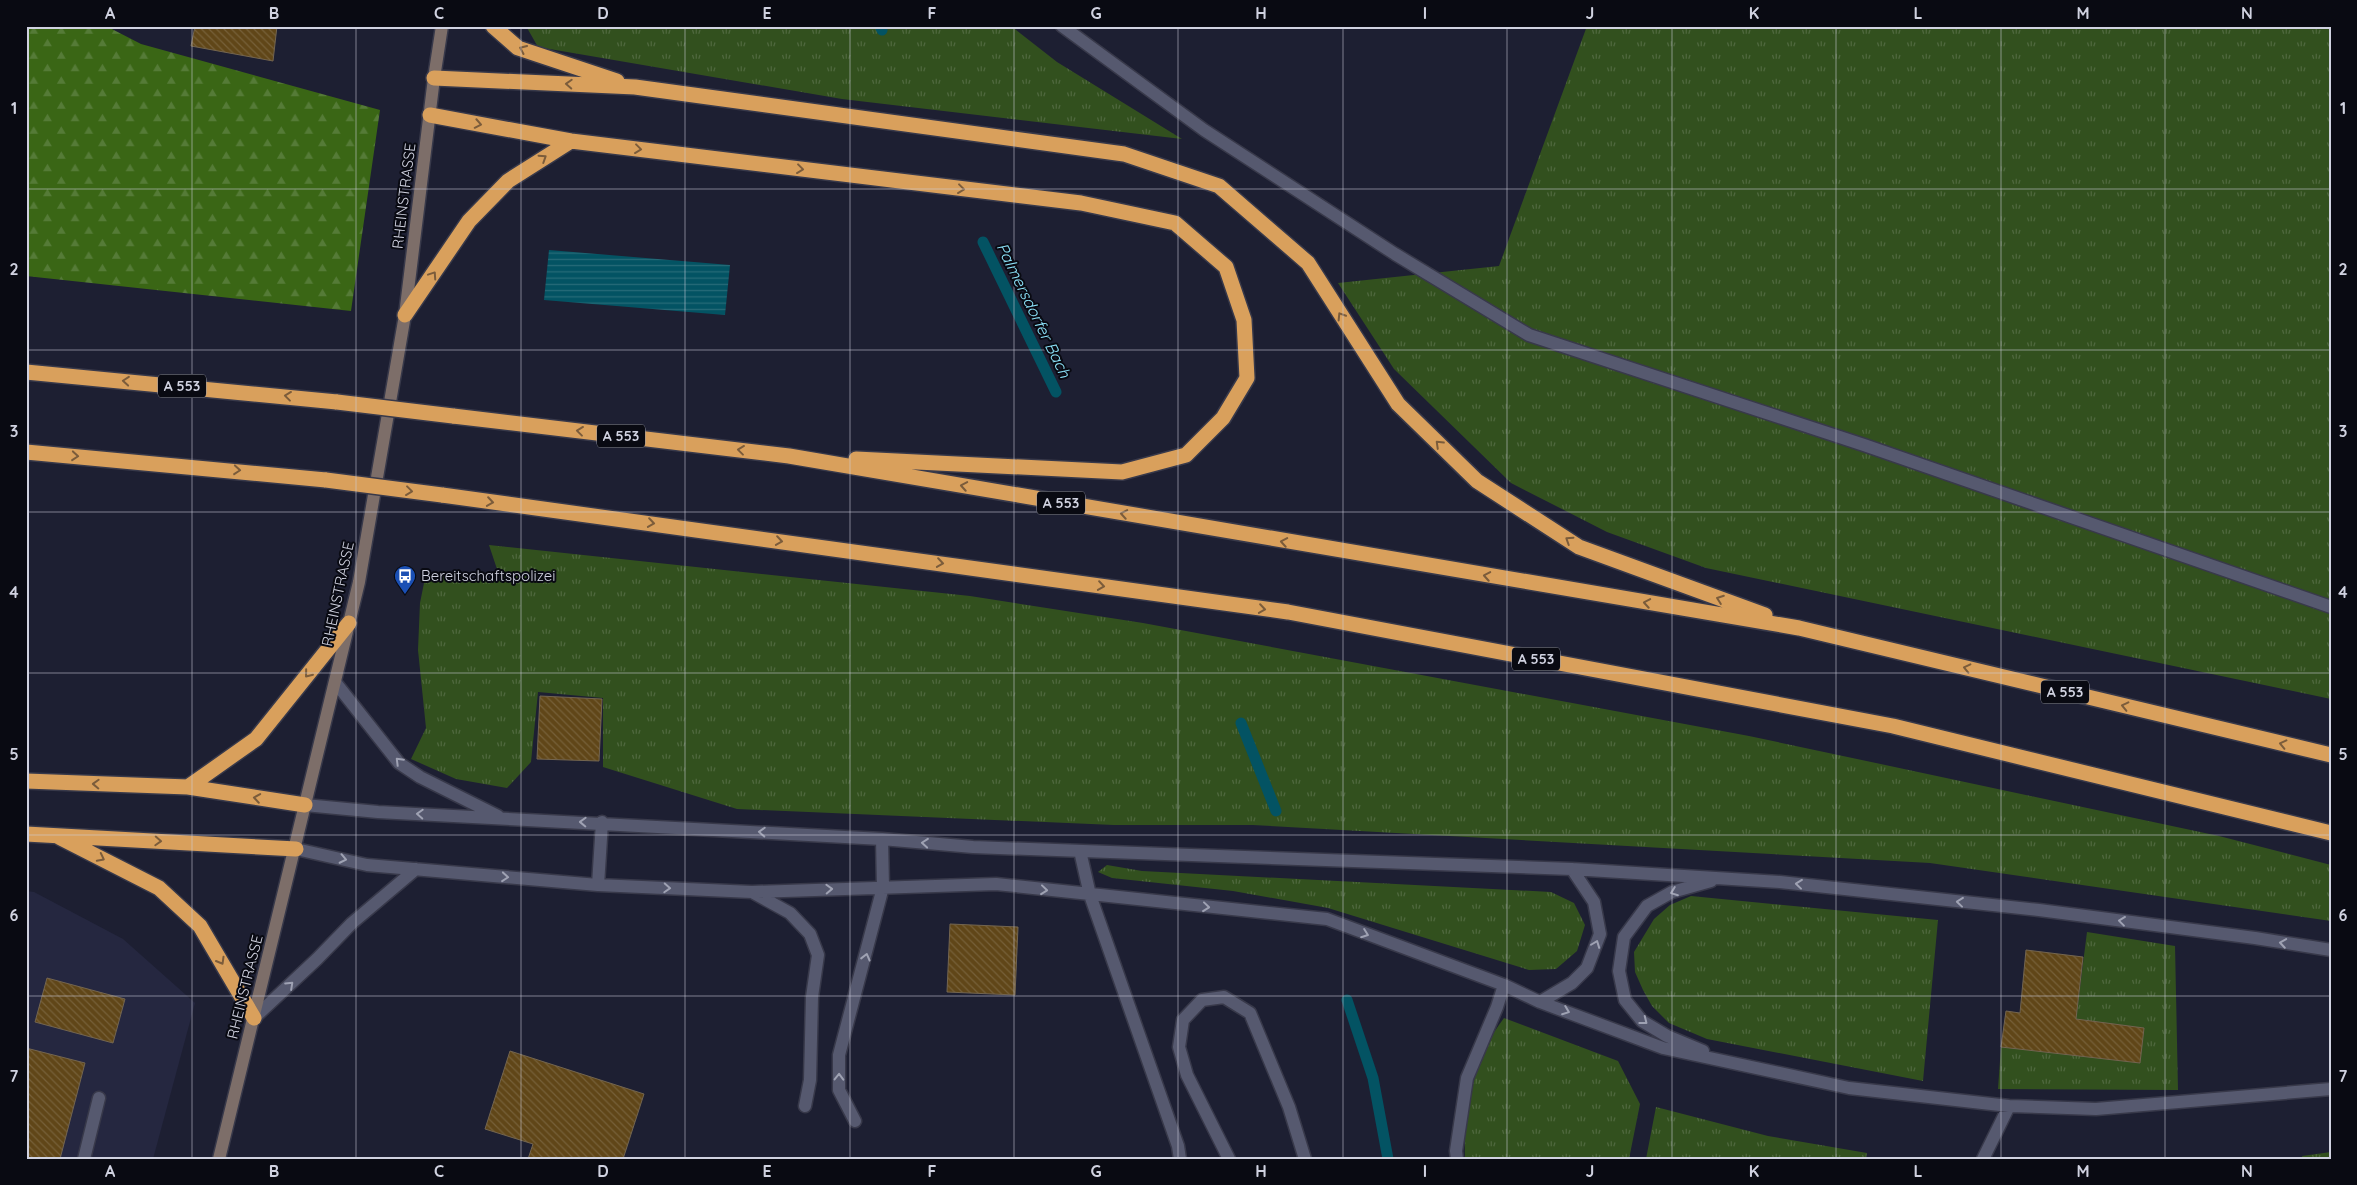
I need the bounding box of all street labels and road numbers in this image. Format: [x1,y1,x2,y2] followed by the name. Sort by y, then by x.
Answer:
[388,142,419,250] street label: RHEINSTRASSE
[158,374,206,398] road number: A 553
[597,424,645,448] road number: A 553
[1037,492,1085,514] road number: A 553
[317,540,358,648] street label: RHEINSTRASSE
[1512,648,1560,671] road number: A 553
[2041,680,2089,704] road number: A 553
[222,933,267,1041] street label: RHEINSTRASSE

